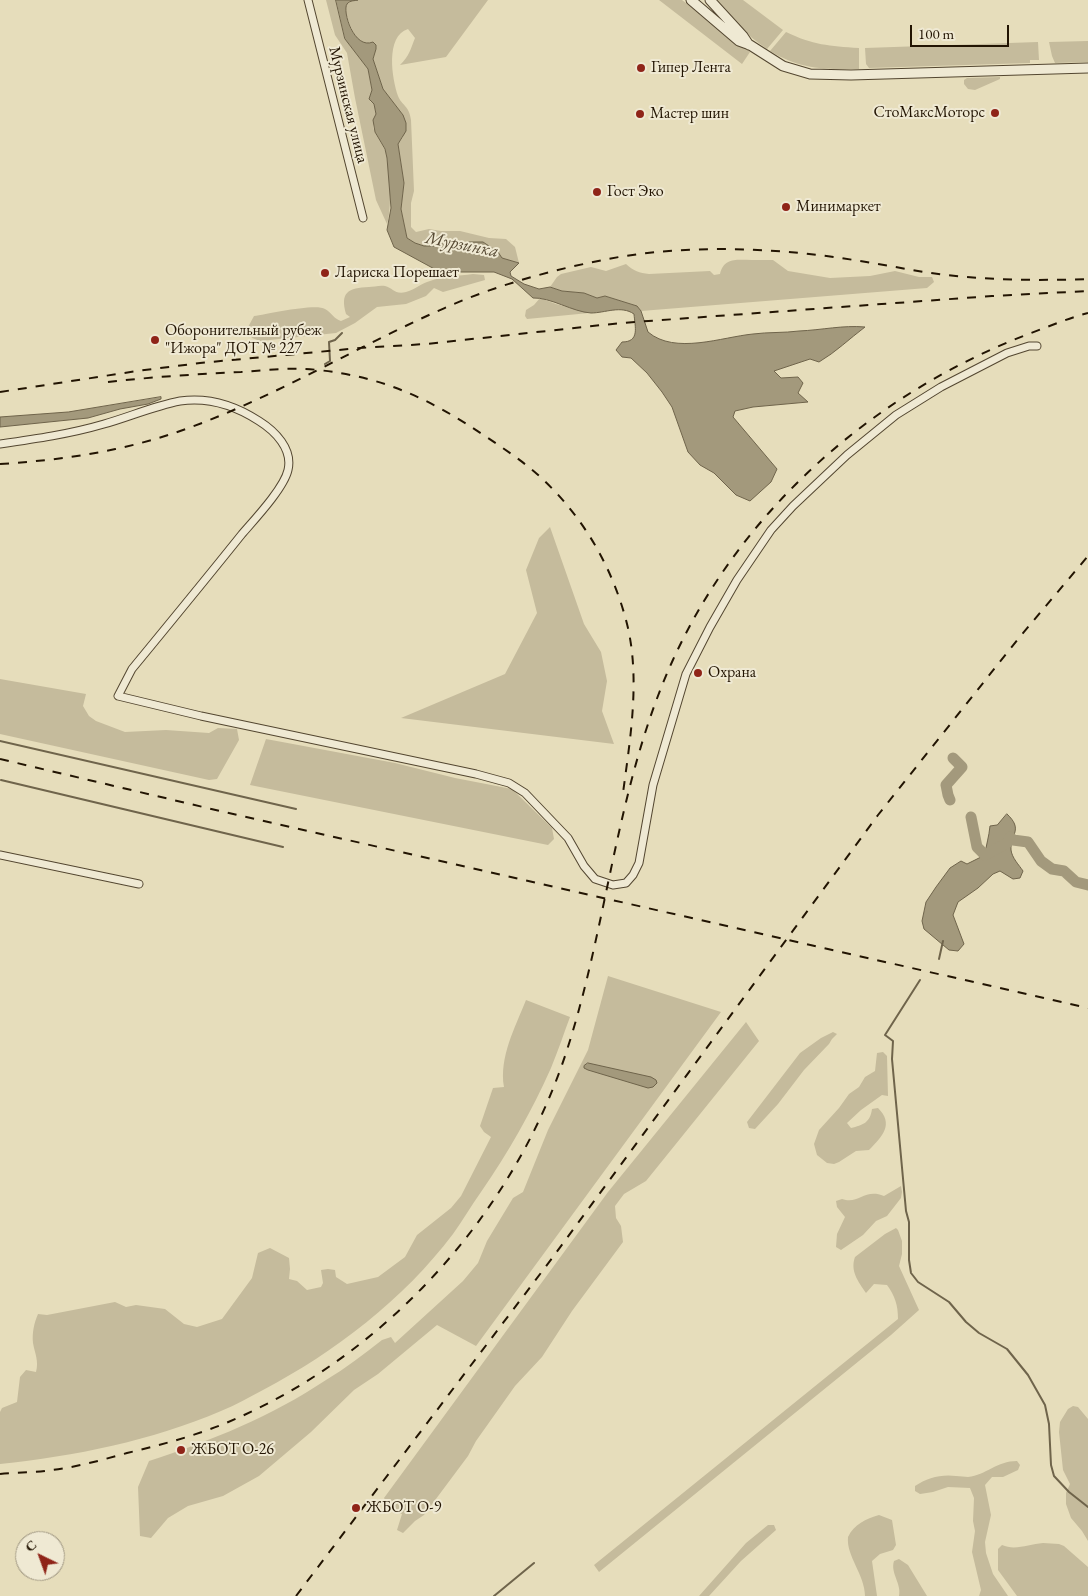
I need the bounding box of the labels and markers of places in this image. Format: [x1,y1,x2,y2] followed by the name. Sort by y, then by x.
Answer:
[651,58,731,78] place label: Гипер Лента
[635,62,647,74] marker: Гипер Лента
[874,103,985,123] place label: СтоМаксМоторс
[650,104,729,124] place label: Мастер шин
[989,107,1001,119] marker: СтоМаксМоторс
[634,108,646,120] marker: Мастер шин
[607,182,664,202] place label: Гост Эко
[591,186,603,198] marker: Гост Эко
[796,197,880,217] place label: Минимаркет
[780,201,792,213] marker: Минимаркет
[335,263,459,283] place label: Лариска Порешает
[319,267,331,279] marker: Лариска Порешает
[165,321,322,359] place label: Оборонительный рубеж "Ижора" ДОТ № 227
[149,334,161,346] marker: Оборонительный рубеж "Ижора" ДОТ № 227
[708,663,756,683] place label: Охрана
[692,667,704,679] marker: Охрана
[191,1440,274,1460] place label: ЖБОТ О-26
[175,1444,187,1456] marker: ЖБОТ О-26
[366,1498,441,1518] place label: ЖБОТ О-9
[350,1502,362,1514] marker: ЖБОТ О-9

